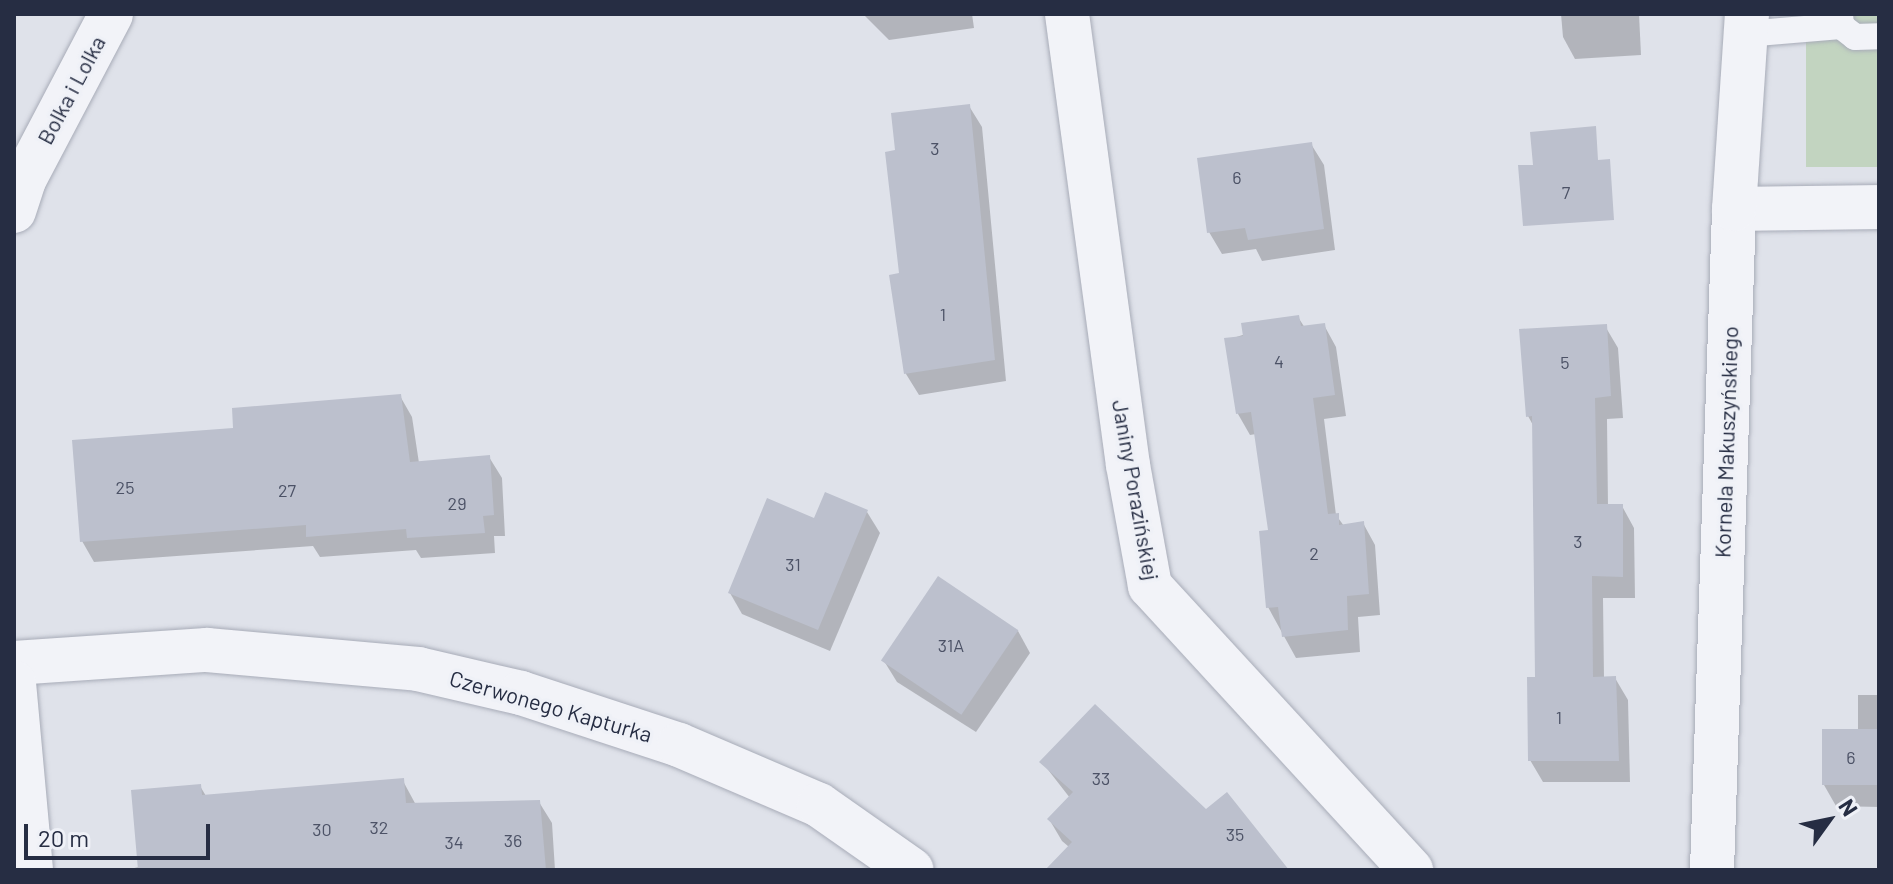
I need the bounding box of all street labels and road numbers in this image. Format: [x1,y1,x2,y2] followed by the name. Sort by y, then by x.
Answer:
[31,31,111,149] street label: Bolka i Lolka
[1709,326,1743,558] street label: Kornela Makuszyńskiego
[1107,398,1165,582] street label: Janiny Porazińskiej
[447,664,655,748] street label: Czerwonego Kapturka

